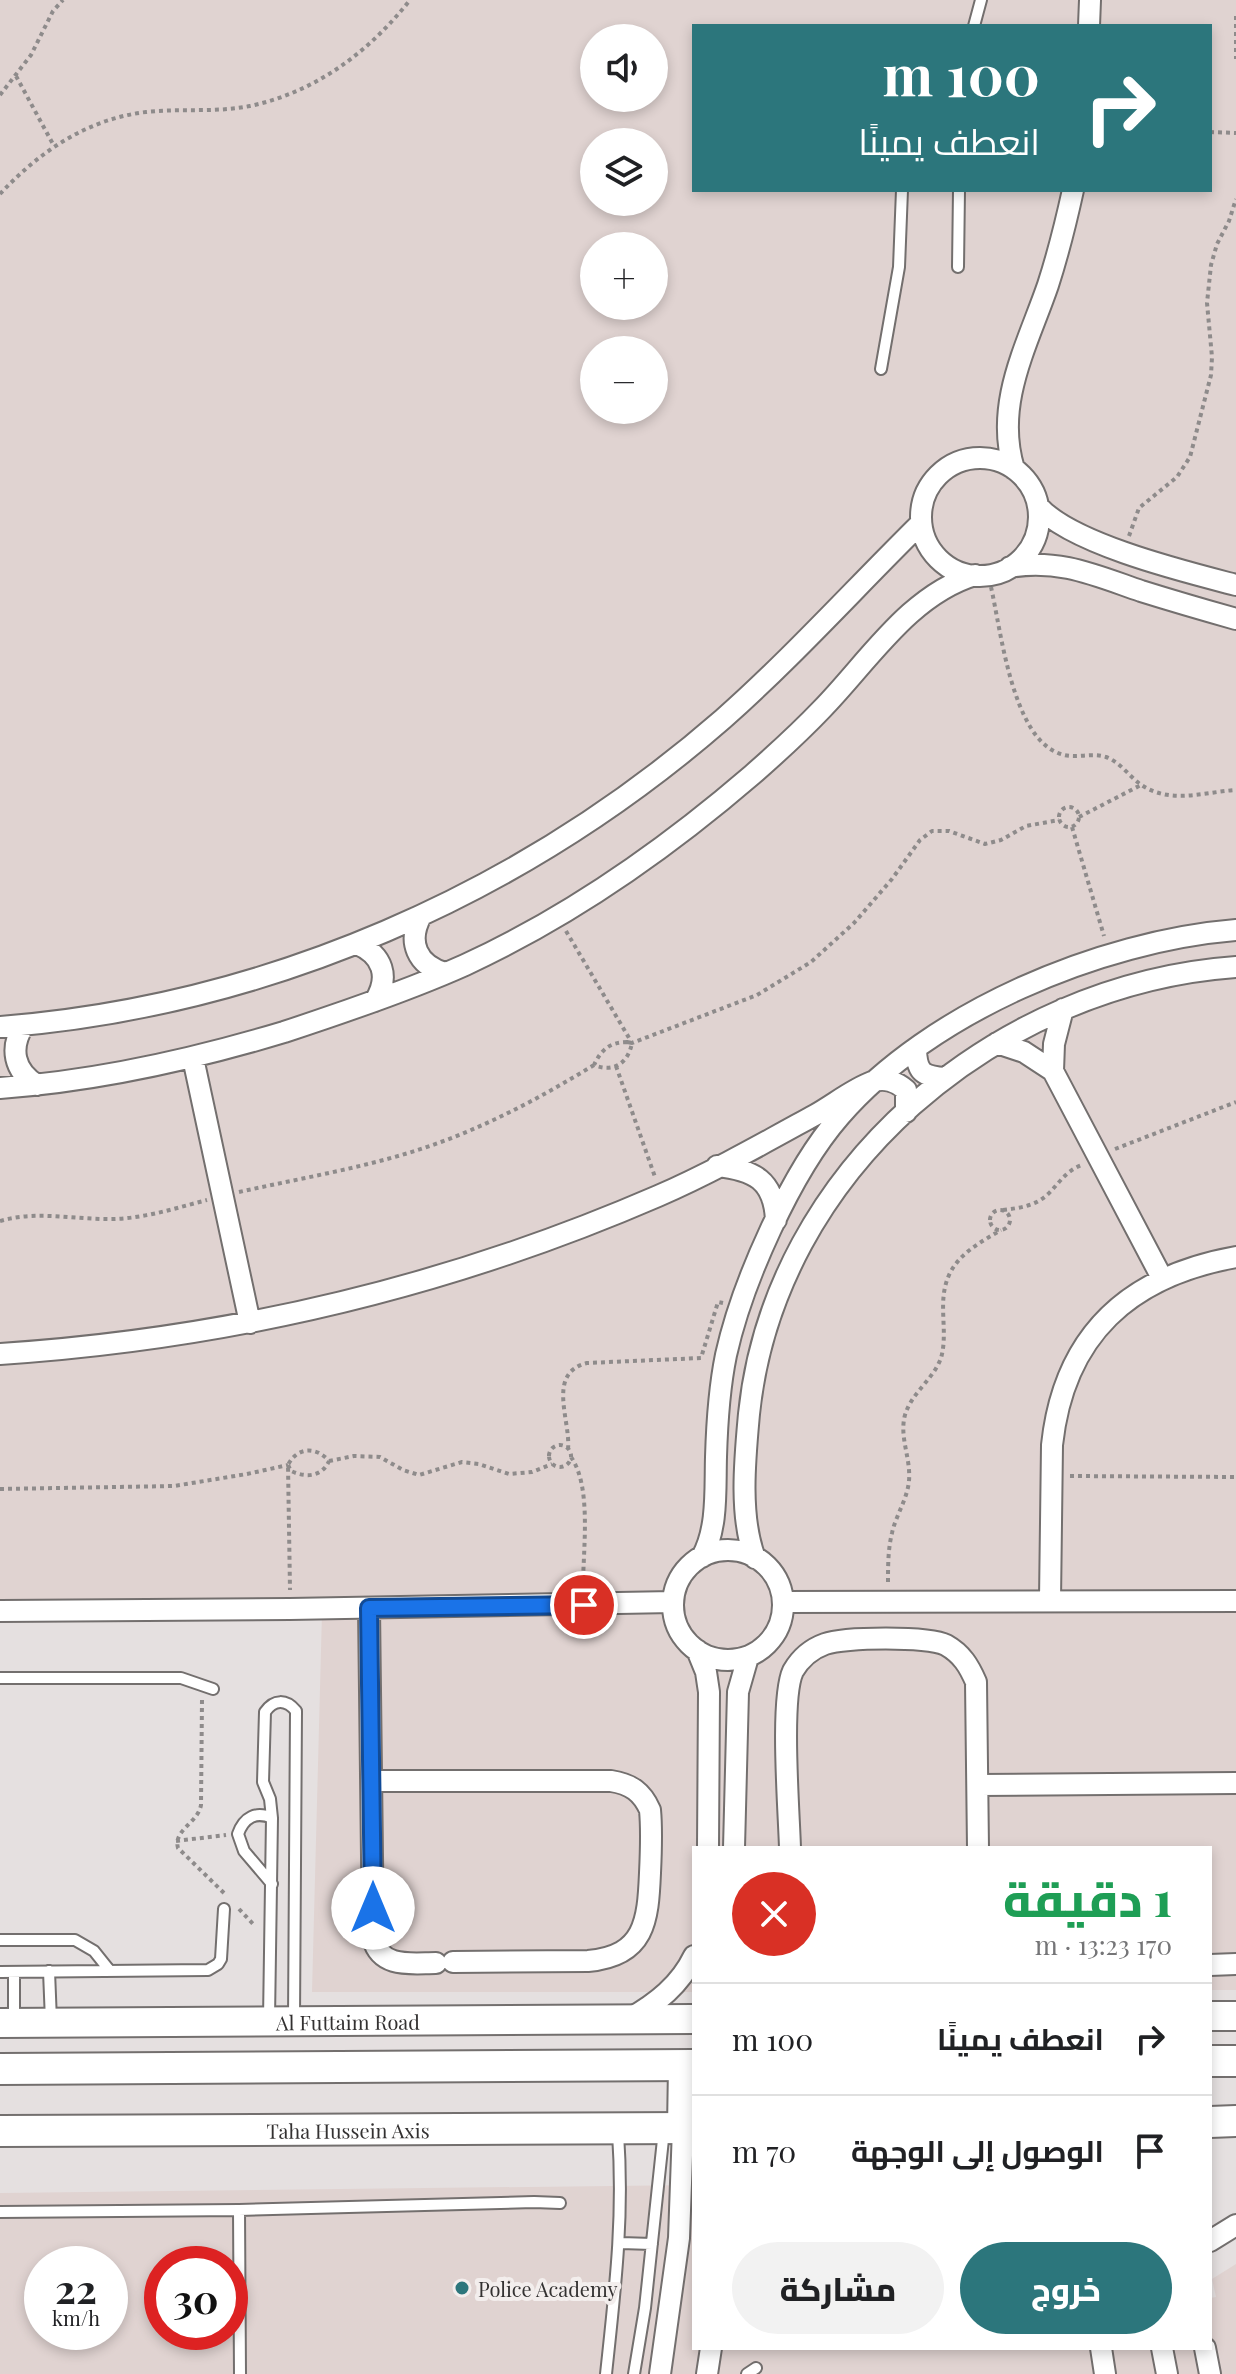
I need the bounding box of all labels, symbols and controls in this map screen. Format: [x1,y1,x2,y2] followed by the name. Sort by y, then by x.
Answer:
[580,24,668,424] map controls
[580,24,668,112] button: sound
[883,36,1040,111] text: 100 m
[1068,56,1172,160] icon: right
[858,116,1040,164] text: انعطف يمينًا
[580,128,668,216] button: layers
[580,232,668,320] button: +
[580,336,668,424] button: −
[550,1571,618,1639] pin
[562,1583,606,1627] icon: arrive
[1003,1865,1172,1929] text: 1 دقيقة
[331,1866,415,1950] position arrow
[732,1872,816,1956] button: close
[1035,1927,1172,1962] text: 170 m · 13:23
[275,2007,420,2035] street label: Al Futtaim Road
[1128,2017,1172,2061] icon: right
[937,2018,1104,2058] text: انعطف يمينًا
[732,2019,813,2059] text: 100 m
[266,2116,430,2143] street label: Taha Hussein Axis
[1128,2129,1172,2173] icon: arrive
[851,2130,1104,2170] text: الوصول إلى الوجهة
[732,2131,796,2171] text: 70 m
[732,2242,944,2334] button: مشاركة
[960,2242,1172,2334] button: خروج
[144,2246,248,2350] speed limit sign: 30
[55,2261,97,2314] text: 22
[478,2275,618,2302] place label: Police Academy
[453,2279,471,2297] marker: Police Academy
[52,2304,100,2331] text: km/h

